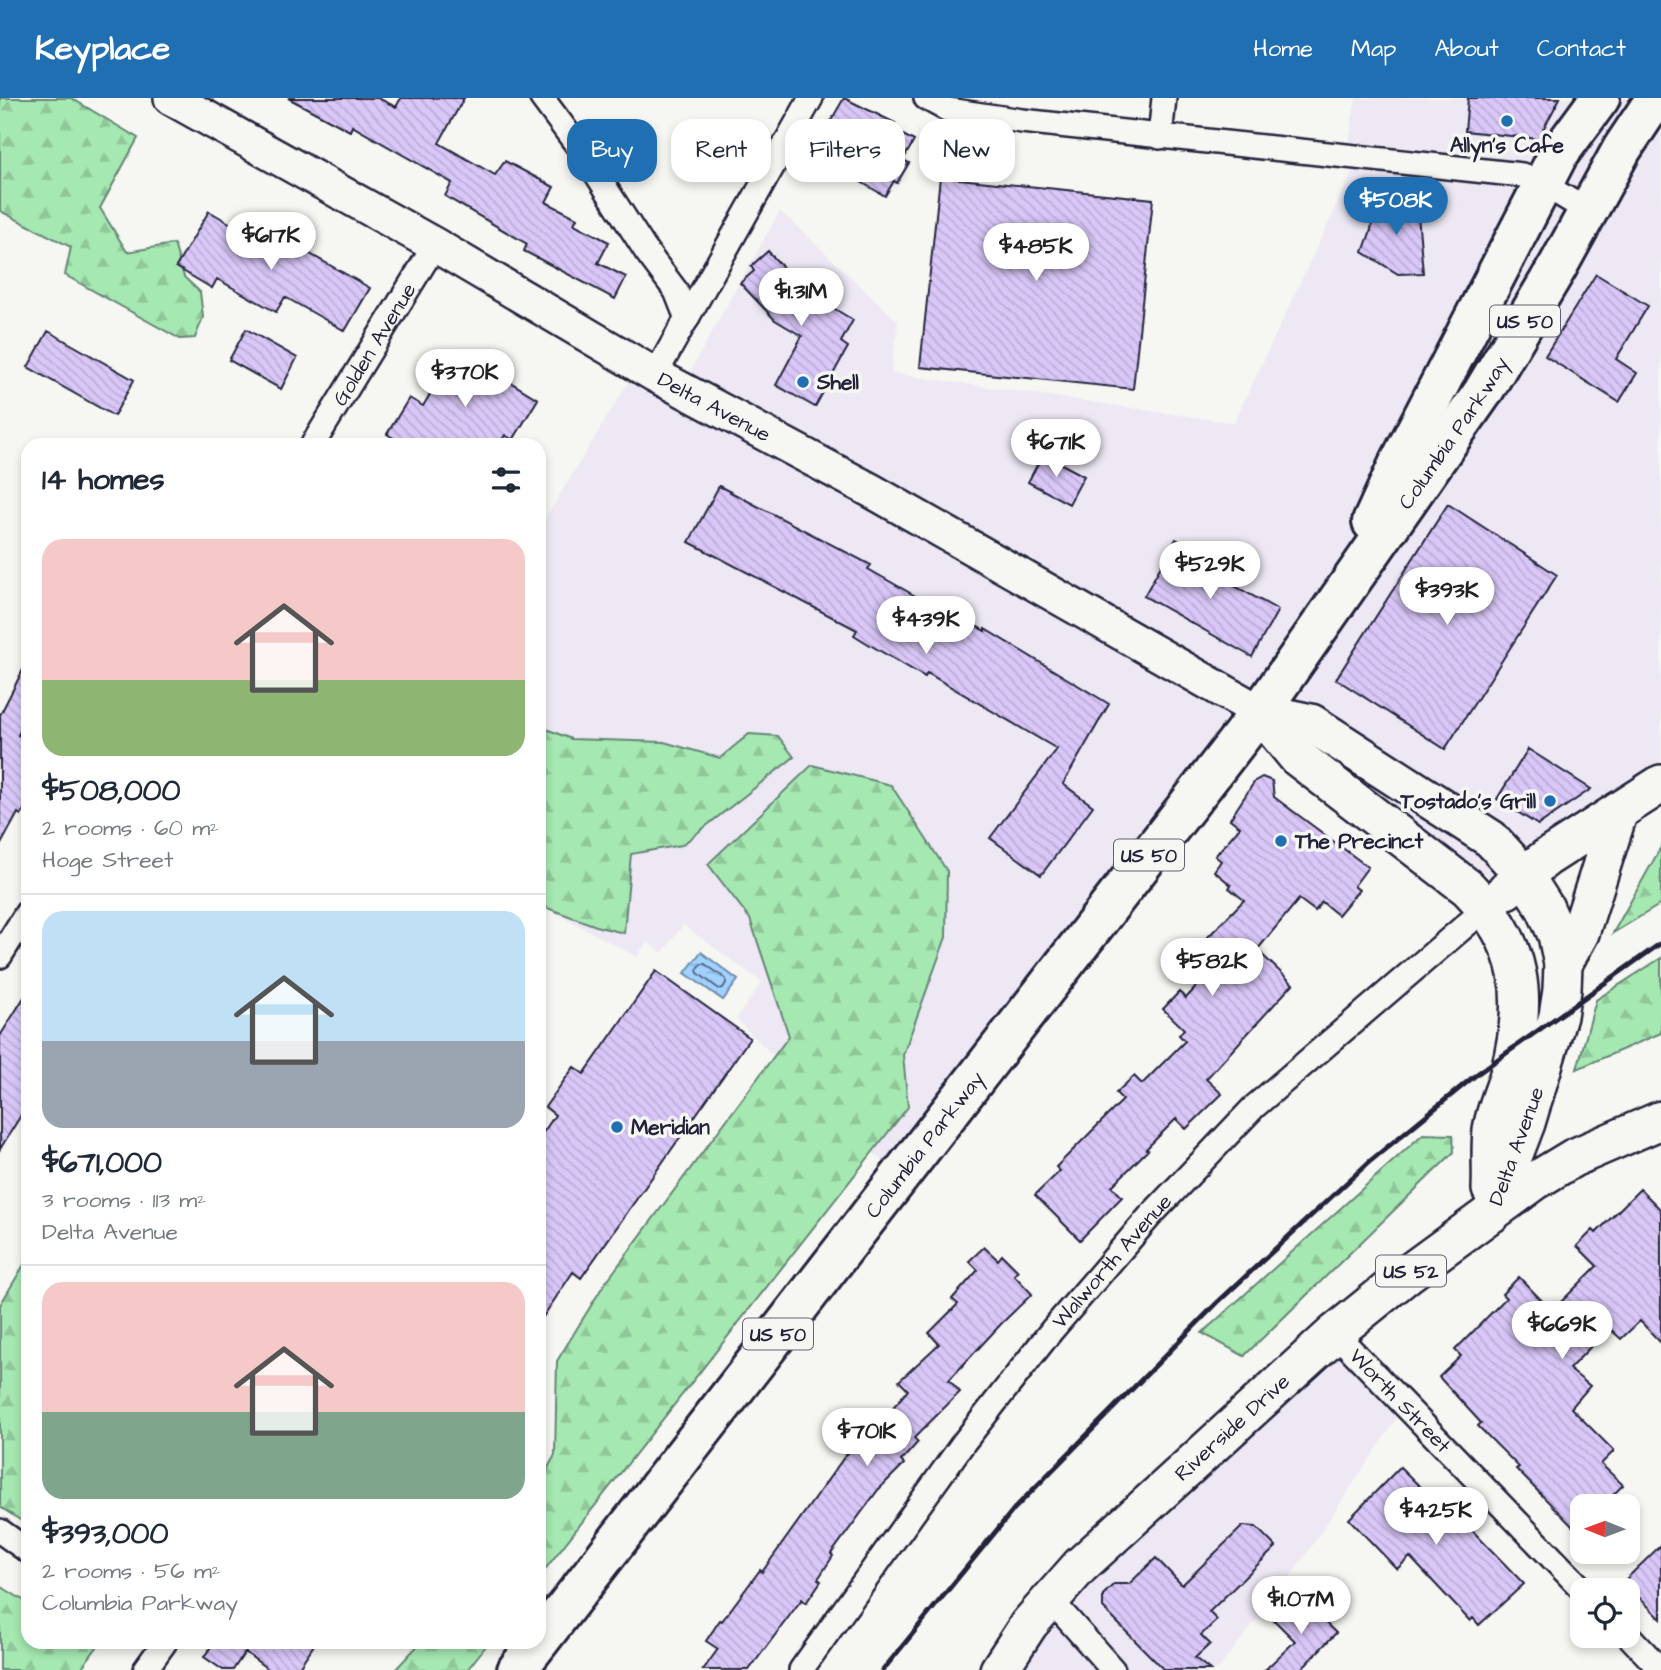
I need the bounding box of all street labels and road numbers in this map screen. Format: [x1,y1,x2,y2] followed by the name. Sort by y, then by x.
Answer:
[326,278,423,411] street label: Golden Avenue
[1490,306,1560,336] road number: US 50
[1392,351,1518,515] street label: Columbia Parkway
[653,365,776,449] street label: Delta Avenue
[1114,840,1184,870] road number: US 50
[859,1065,993,1224] street label: Columbia Parkway
[1482,1083,1551,1209] street label: Delta Avenue
[1046,1188,1179,1335] street label: Walworth Avenue
[1376,1256,1446,1287] road number: US 52
[743,1318,813,1350] road number: US 50
[1342,1342,1458,1460] street label: Worth Street
[1168,1367,1296,1488] street label: Riverside Drive

